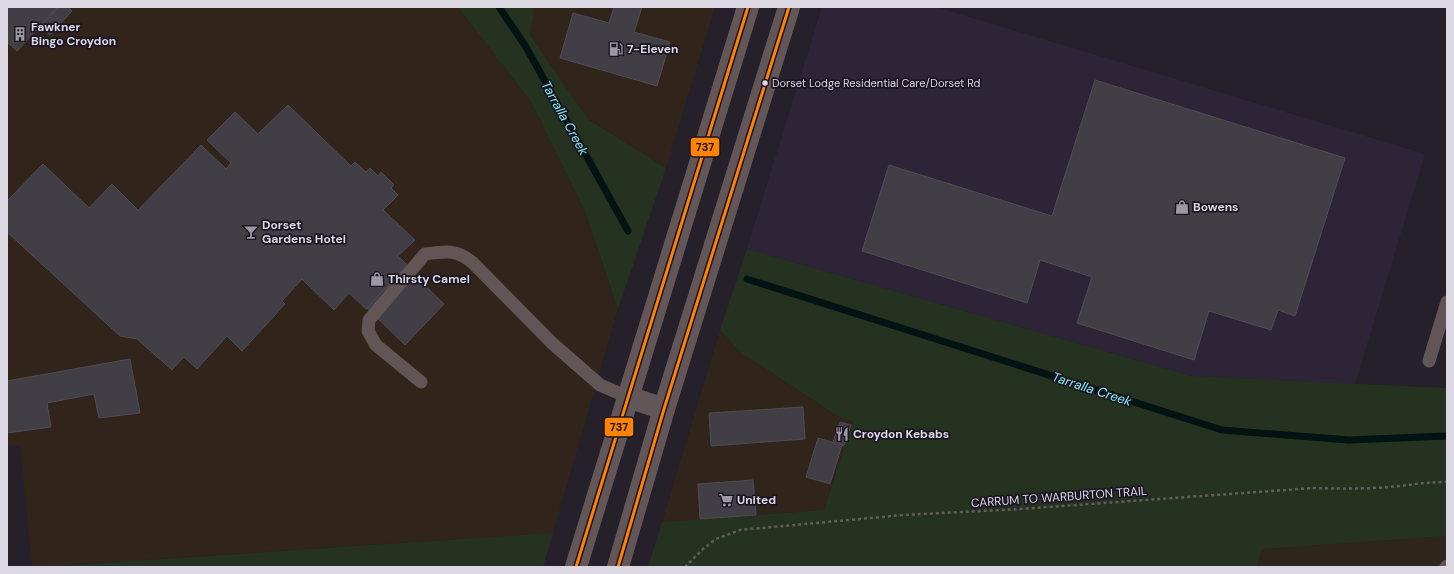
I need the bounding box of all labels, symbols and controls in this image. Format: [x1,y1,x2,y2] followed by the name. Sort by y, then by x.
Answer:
[31,19,116,49] place label: Fawkner Bingo Croydon
[12,26,28,42] building icon: Fawkner Bingo Croydon
[608,41,624,57] fuel station icon: 7-Eleven
[627,41,679,57] place label: 7-Eleven
[772,76,981,90] place label: Dorset Lodge Residential Care/Dorset Rd
[538,78,593,159] water label: Tarralla Creek
[760,78,770,88] marker: Dorset Lodge Residential Care/Dorset Rd
[690,137,720,157] line badge: 737
[696,140,714,154] text: 737
[1174,199,1190,215] shop icon: Bowens
[1193,199,1238,215] place label: Bowens
[262,217,346,247] place label: Dorset Gardens Hotel
[243,224,259,240] bar icon: Dorset Gardens Hotel
[369,271,385,287] shop icon: Thirsty Camel
[388,271,470,287] place label: Thirsty Camel
[1050,368,1134,410] water label: Tarralla Creek
[604,417,634,437] line badge: 737
[610,420,628,434] text: 737
[834,426,850,442] restaurant icon: Croydon Kebabs
[853,426,949,442] place label: Croydon Kebabs
[970,483,1148,511] street label: CARRUM TO WARBURTON TRAIL
[718,492,734,508] supermarket icon: United
[737,492,776,508] place label: United

